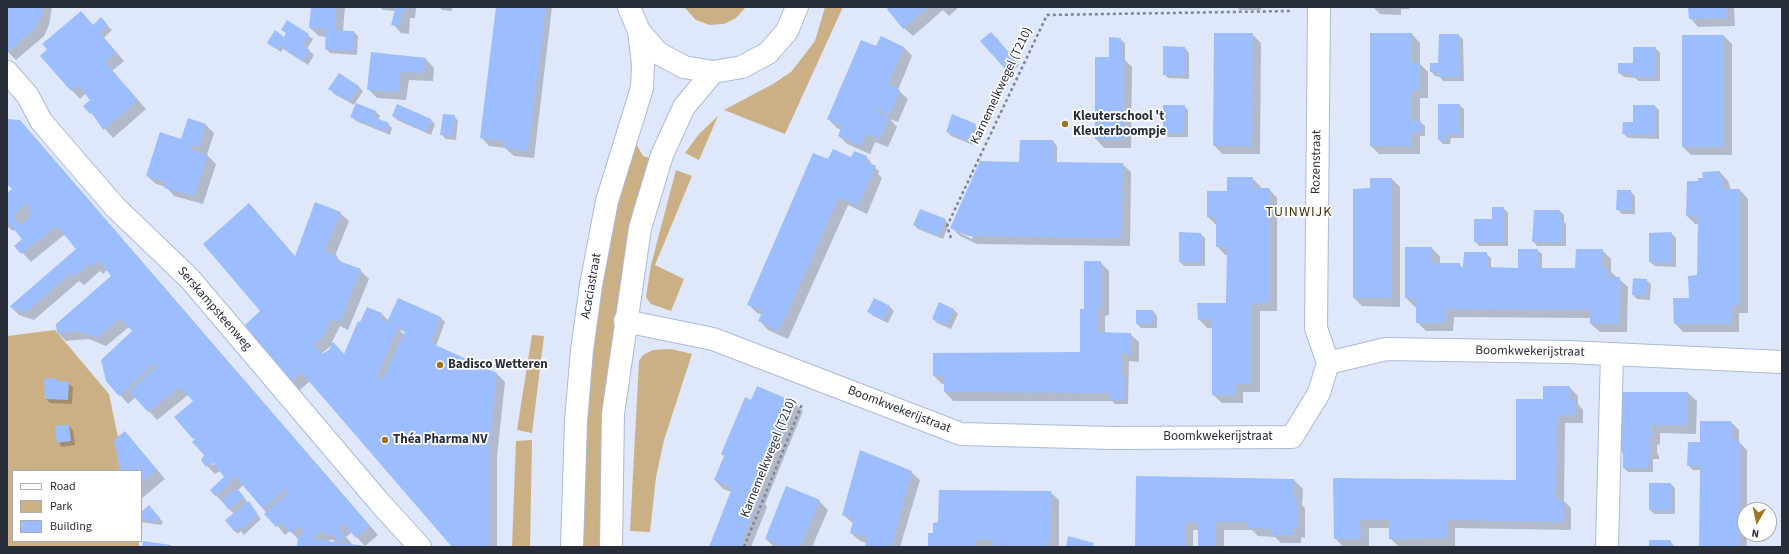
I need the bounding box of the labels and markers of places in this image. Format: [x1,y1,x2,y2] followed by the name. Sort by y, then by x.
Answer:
[1073,109,1166,140] place label: Kleuterschool 't Kleuterboompje
[1060,119,1070,129] marker: Kleuterschool 't Kleuterboompje
[448,357,548,373] place label: Badisco Wetteren
[435,360,445,370] marker: Badisco Wetteren
[393,432,487,448] place label: Théa Pharma NV
[380,435,390,445] marker: Théa Pharma NV

